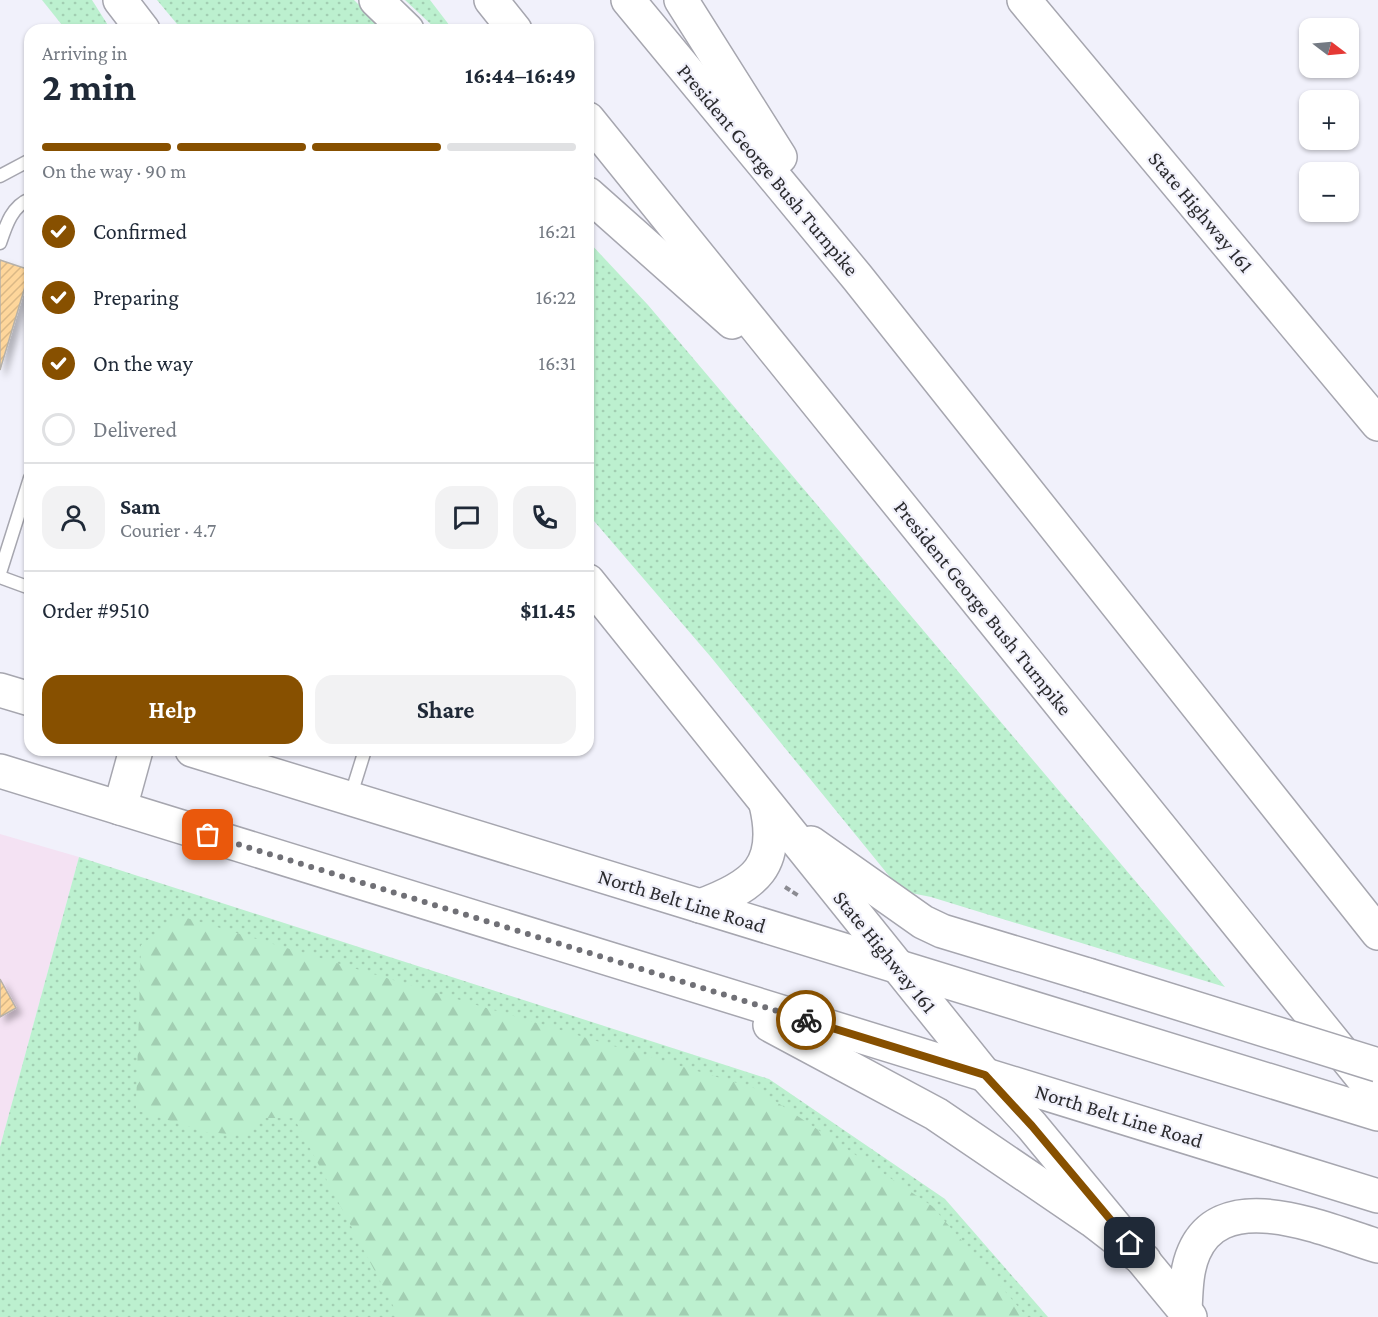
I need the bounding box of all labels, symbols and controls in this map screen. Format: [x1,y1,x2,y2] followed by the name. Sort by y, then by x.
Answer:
[1299,18,1359,78] north arrow
[1299,18,1359,222] map controls
[42,42,127,64] text: Arriving in
[672,59,864,281] street label: President George Bush Turnpike
[465,63,576,88] text: 16:44–16:49
[42,65,136,108] text: 2 min
[1299,90,1359,150] button: +
[1144,147,1258,277] street label: State Highway 161
[42,160,186,182] text: On the way · 90 m
[1299,162,1359,222] button: −
[42,215,75,248] icon: check
[93,219,187,244] text: Confirmed
[538,220,576,242] text: 16:21
[42,281,75,314] icon: check
[93,285,179,310] text: Preparing
[536,286,576,308] text: 16:22
[42,347,75,380] icon: check
[93,351,193,376] text: On the way
[539,352,576,374] text: 16:31
[93,417,177,442] text: Delivered
[42,486,105,549] button: person
[435,486,498,549] button: chat
[513,486,576,549] button: phone
[120,494,160,519] text: Sam
[889,496,1077,720] street label: President George Bush Turnpike
[120,519,216,541] text: Courier · 4.7
[42,598,150,623] text: Order #9510
[520,598,576,623] text: $11.45
[42,675,303,744] button: Help
[315,675,576,744] button: Share
[182,809,233,860] pin
[191,818,224,851] icon: bag
[595,864,769,938] street label: North Belt Line Road
[828,886,942,1018] street label: State Highway 161
[776,990,836,1050] courier
[790,1004,823,1037] icon: bike
[1032,1079,1206,1153] street label: North Belt Line Road
[1104,1217,1155,1268] pin
[1113,1226,1146,1259] icon: home

